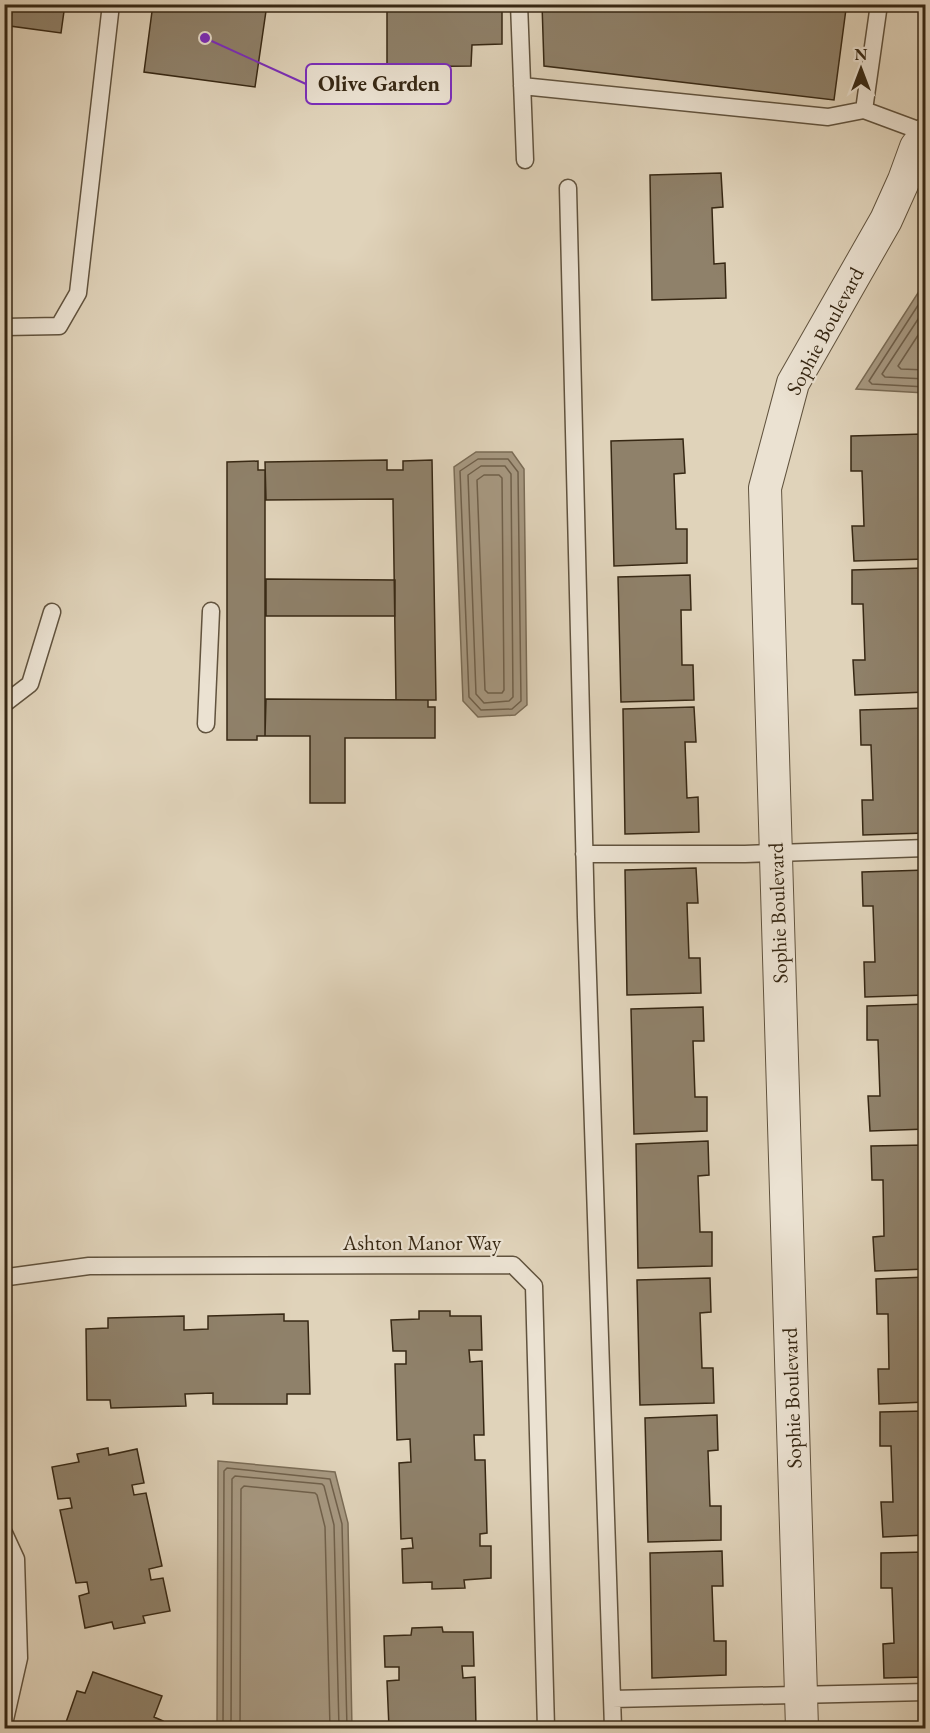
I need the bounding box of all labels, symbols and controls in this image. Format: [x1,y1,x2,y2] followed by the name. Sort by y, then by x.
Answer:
[831,39,891,99] north arrow
[855,44,868,65] text: N
[306,64,451,104] callout: Olive Garden
[318,69,440,98] text: Olive Garden
[780,262,870,399] street label: Sophie Boulevard
[762,842,793,984] street label: Sophie Boulevard
[342,1229,502,1256] street label: Ashton Manor Way
[776,1327,807,1469] street label: Sophie Boulevard

